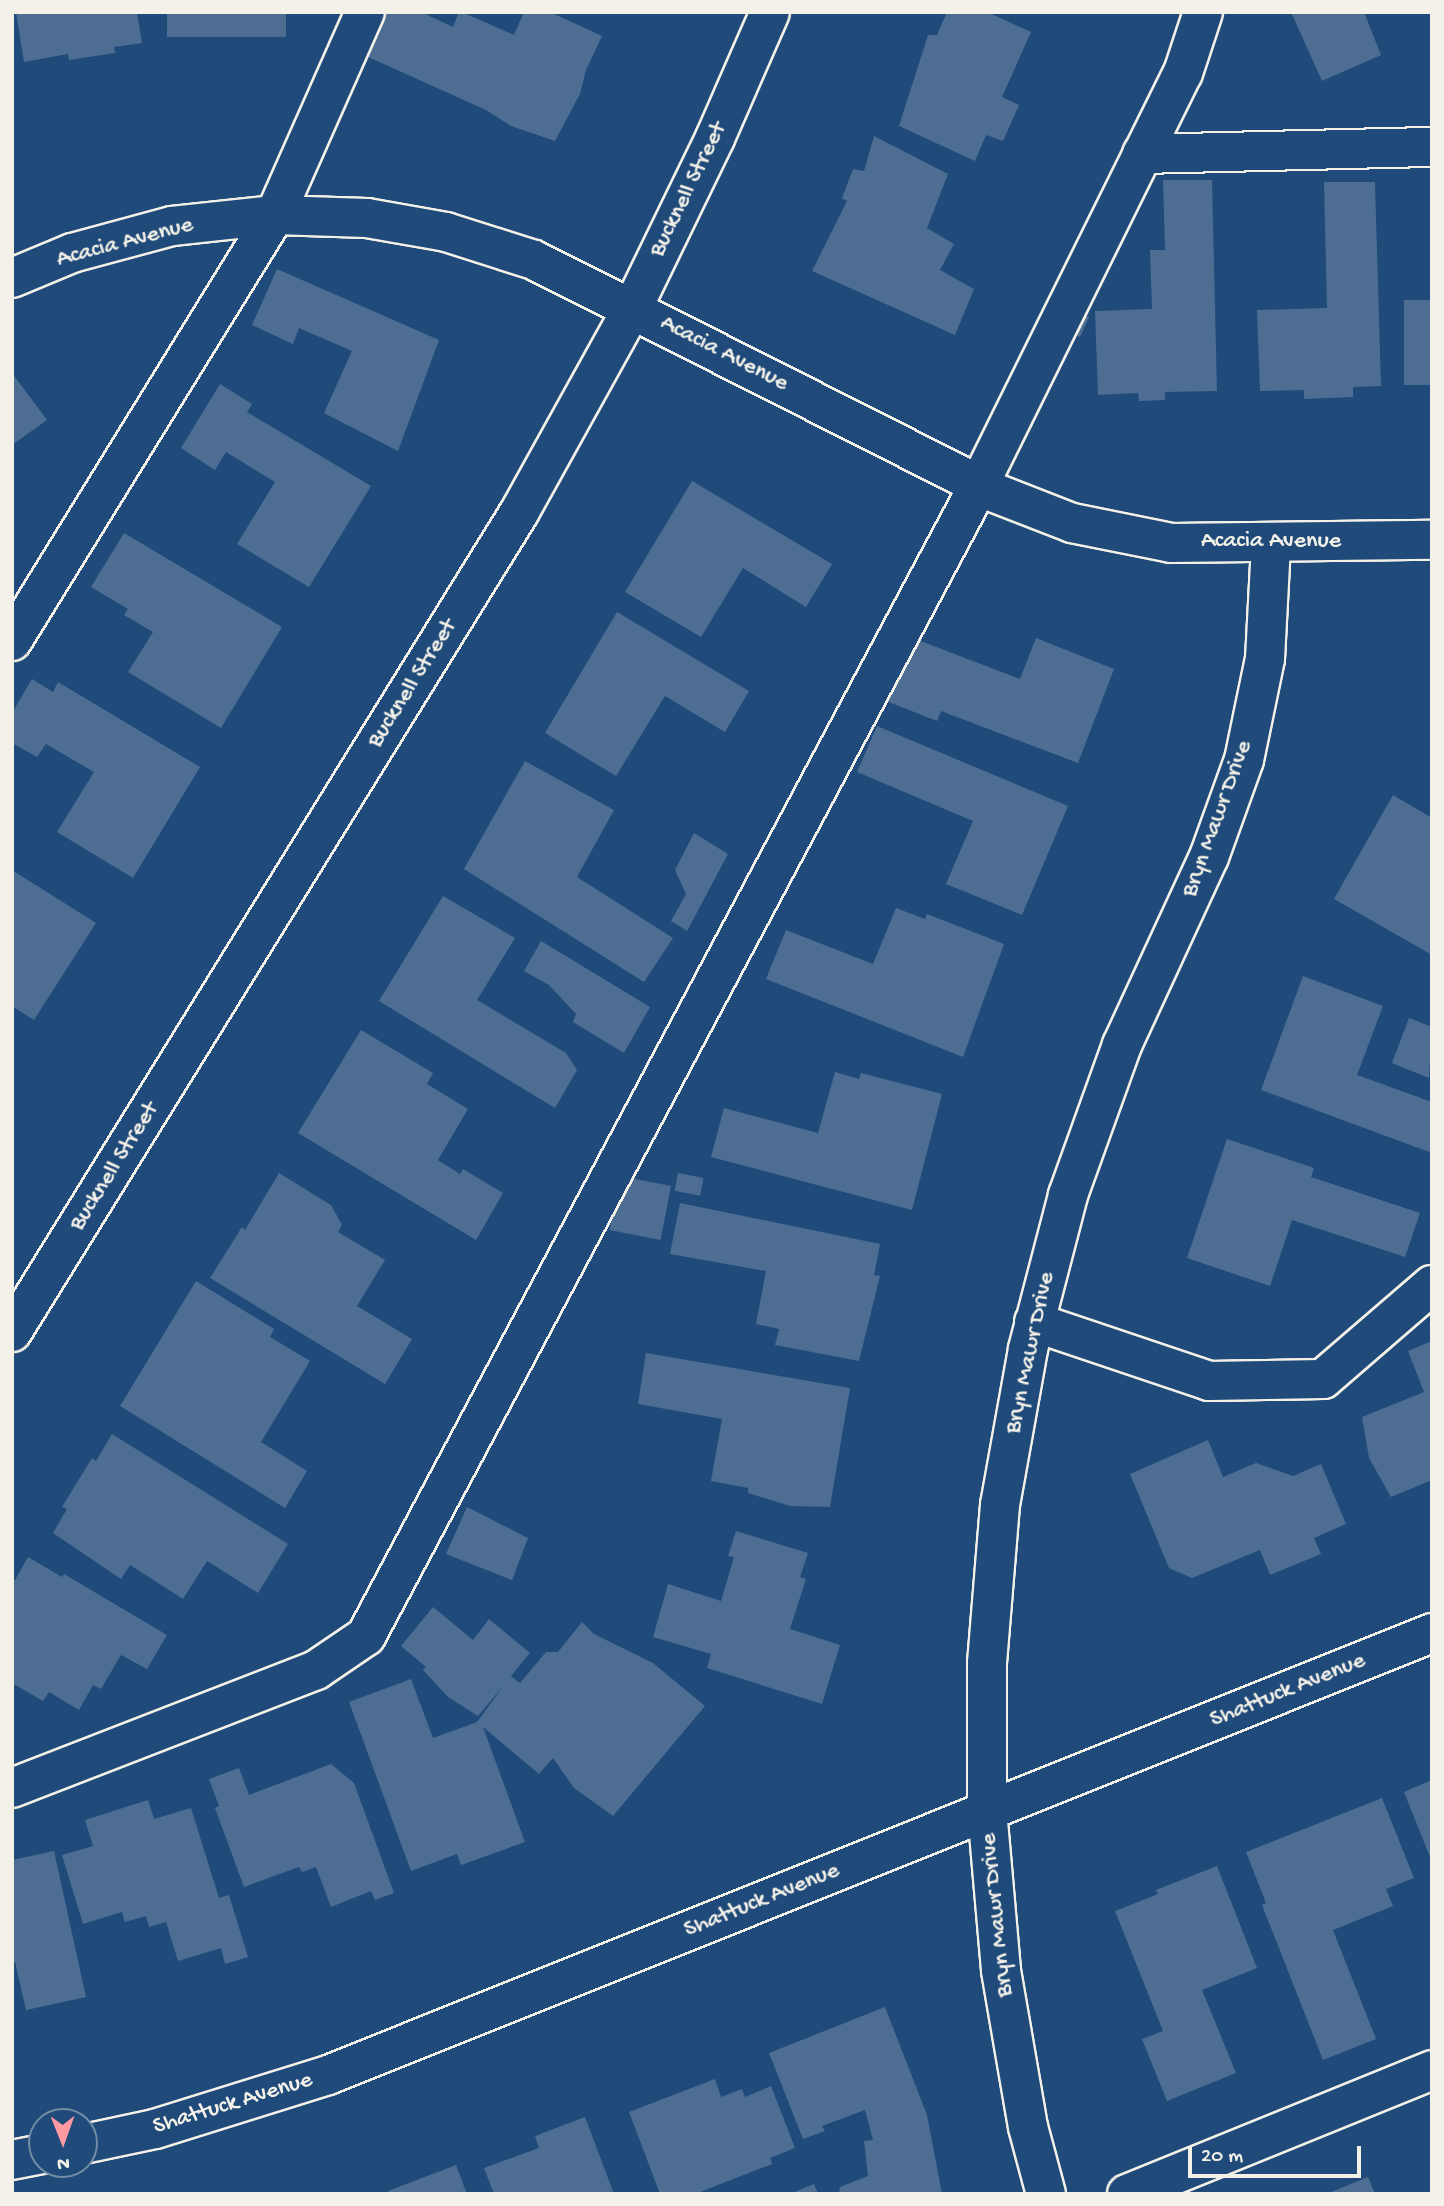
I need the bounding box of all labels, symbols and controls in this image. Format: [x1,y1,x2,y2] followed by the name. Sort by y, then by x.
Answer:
[644,118,734,262] street label: Bucknell Street
[54,211,196,275] street label: Acacia Avenue
[655,309,793,399] street label: Acacia Avenue
[1201,528,1341,556] street label: Acacia Avenue
[362,614,464,754] street label: Bucknell Street
[1176,737,1260,901] street label: Bryn Mawr Drive
[64,1097,166,1237] street label: Bucknell Street
[1000,1269,1062,1437] street label: Bryn Mawr Drive
[1206,1647,1370,1735] street label: Shattuck Avenue
[975,1832,1021,1998] street label: Bryn Mawr Drive
[680,1857,844,1945] street label: Shattuck Avenue
[150,2066,316,2142] street label: Shattuck Avenue
[28,2108,98,2178] north arrow
[1192,2132,1365,2176] scale bar
[1201,2145,1243,2170] text: 20 m
[57,2151,70,2174] text: N

